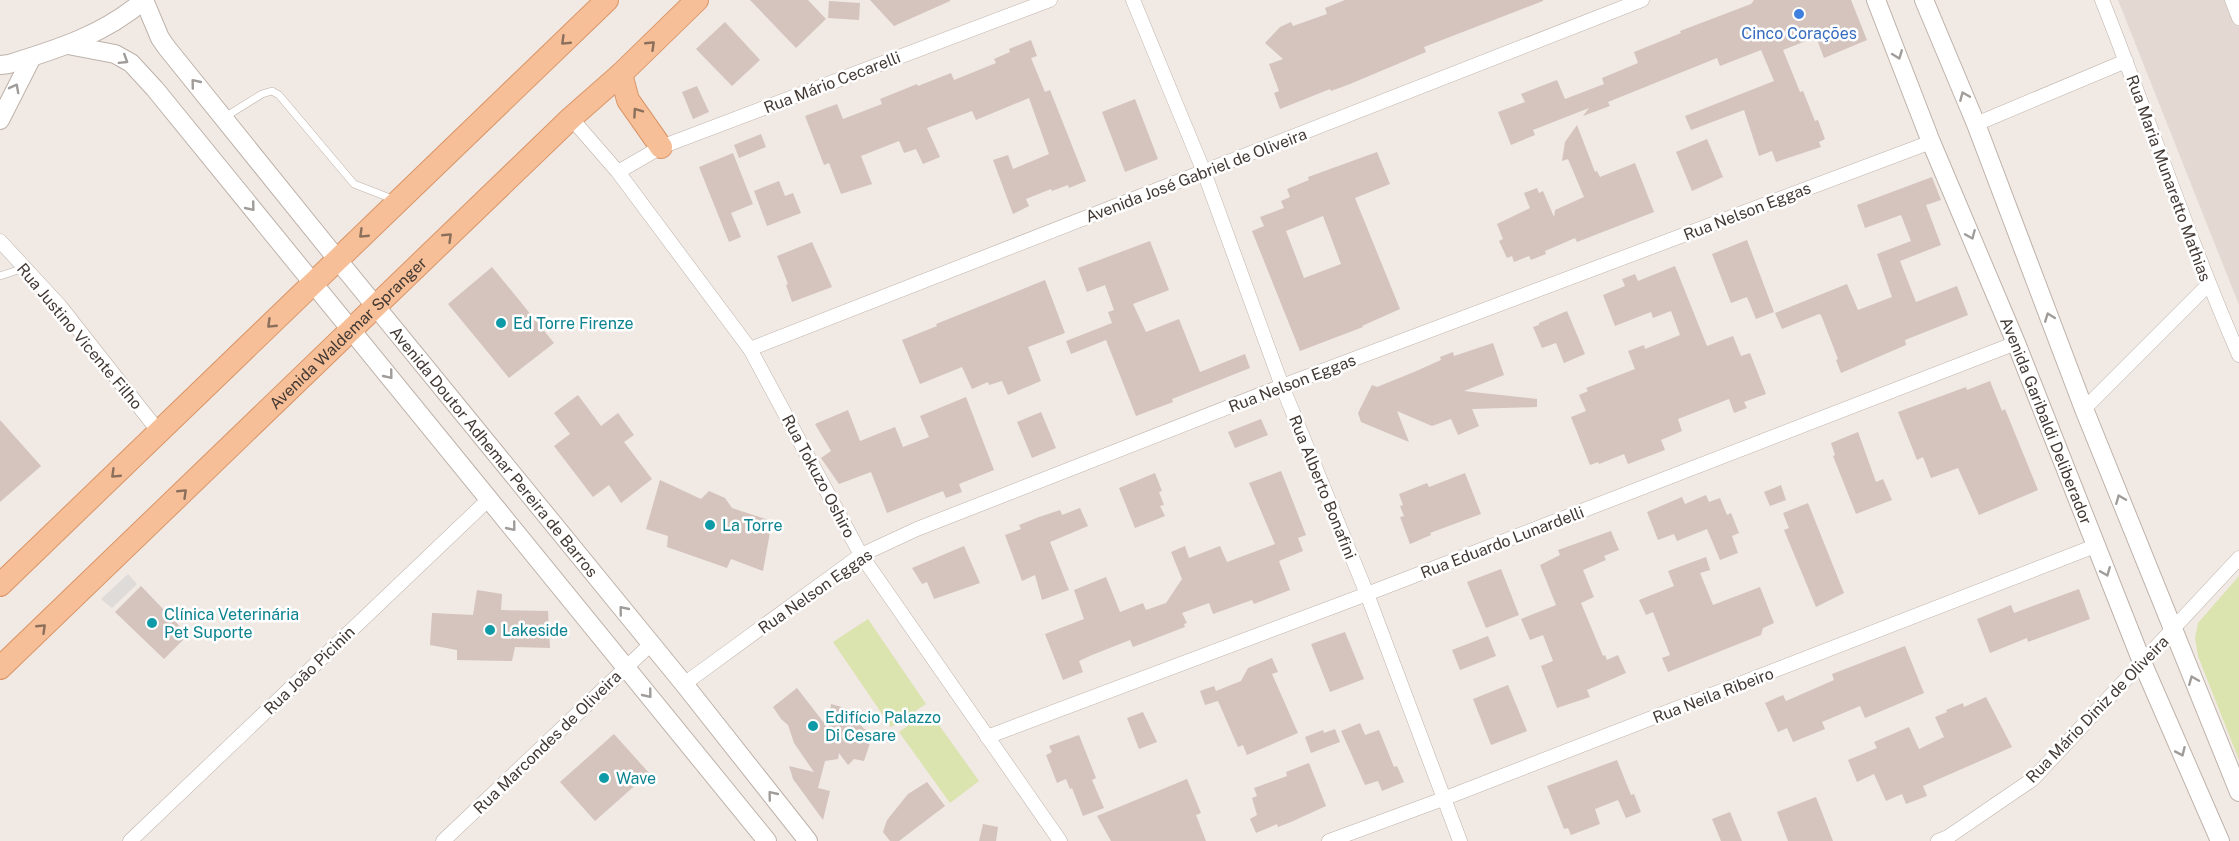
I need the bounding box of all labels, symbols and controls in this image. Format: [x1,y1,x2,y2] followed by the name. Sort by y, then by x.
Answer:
[1792,7,1806,21] marker: Cinco Corações
[1741,24,1857,43] place label: Cinco Corações
[561,33,572,44] one-way arrow
[643,42,654,53] one-way arrow
[761,48,903,117] street label: Rua Mário Cecarelli
[1890,49,1903,59] one-way arrow
[118,52,128,64] one-way arrow
[2122,72,2215,284] street label: Rua Maria Munaretto Mathias
[191,79,202,90] one-way arrow
[8,84,19,95] one-way arrow
[1959,91,1971,102] one-way arrow
[633,108,644,119] one-way arrow
[1083,124,1310,227] street label: Avenida José Gabriel de Oliveira
[1681,178,1813,244] street label: Rua Nelson Eggas
[244,200,255,211] one-way arrow
[360,227,370,238] one-way arrow
[1964,229,1976,240] one-way arrow
[441,234,452,245] one-way arrow
[266,253,431,413] street label: Avenida Waldemar Spranger
[13,259,146,413] street label: Rua Justino Vicente Filho
[2044,313,2056,324] one-way arrow
[513,314,634,333] place label: Ed Torre Firenze
[1996,314,2096,527] street label: Avenida Garibaldi Deliberador
[494,316,508,330] marker: Ed Torre Firenze
[267,317,277,328] one-way arrow
[386,323,602,581] street label: Avenida Doutor Adhemar Pereira de Barros
[1226,350,1358,416] street label: Rua Nelson Eggas
[382,368,393,379] one-way arrow
[778,411,859,541] street label: Rua Tokuzo Oshiro
[1285,412,1360,562] street label: Rua Alberto Bonafini
[112,467,122,478] one-way arrow
[175,489,186,500] one-way arrow
[2115,494,2127,505] one-way arrow
[1418,503,1587,582] street label: Rua Eduardo Lunardelli
[722,516,783,535] place label: La Torre
[703,518,717,532] marker: La Torre
[505,520,516,531] one-way arrow
[755,545,876,638] street label: Rua Nelson Eggas
[2099,566,2111,577] one-way arrow
[164,605,299,642] place label: Clínica Veterinária Pet Suporte
[620,606,631,617] one-way arrow
[145,616,159,630] marker: Clínica Veterinária Pet Suporte
[502,621,568,640] place label: Lakeside
[260,622,359,718] street label: Rua João Picinin
[483,623,497,637] marker: Lakeside
[36,624,46,635] one-way arrow
[2022,632,2173,787] street label: Rua Mário Diniz de Oliveira
[1650,664,1776,727] street label: Rua Neila Ribeiro
[470,667,625,818] street label: Rua Marcondes de Oliveira
[2188,675,2200,686] one-way arrow
[641,687,652,698] one-way arrow
[825,708,941,745] place label: Edifício Palazzo Di Cesare
[806,719,820,733] marker: Edifício Palazzo Di Cesare
[2174,746,2186,757] one-way arrow
[616,769,656,788] place label: Wave
[597,771,611,785] marker: Wave
[768,791,779,802] one-way arrow

